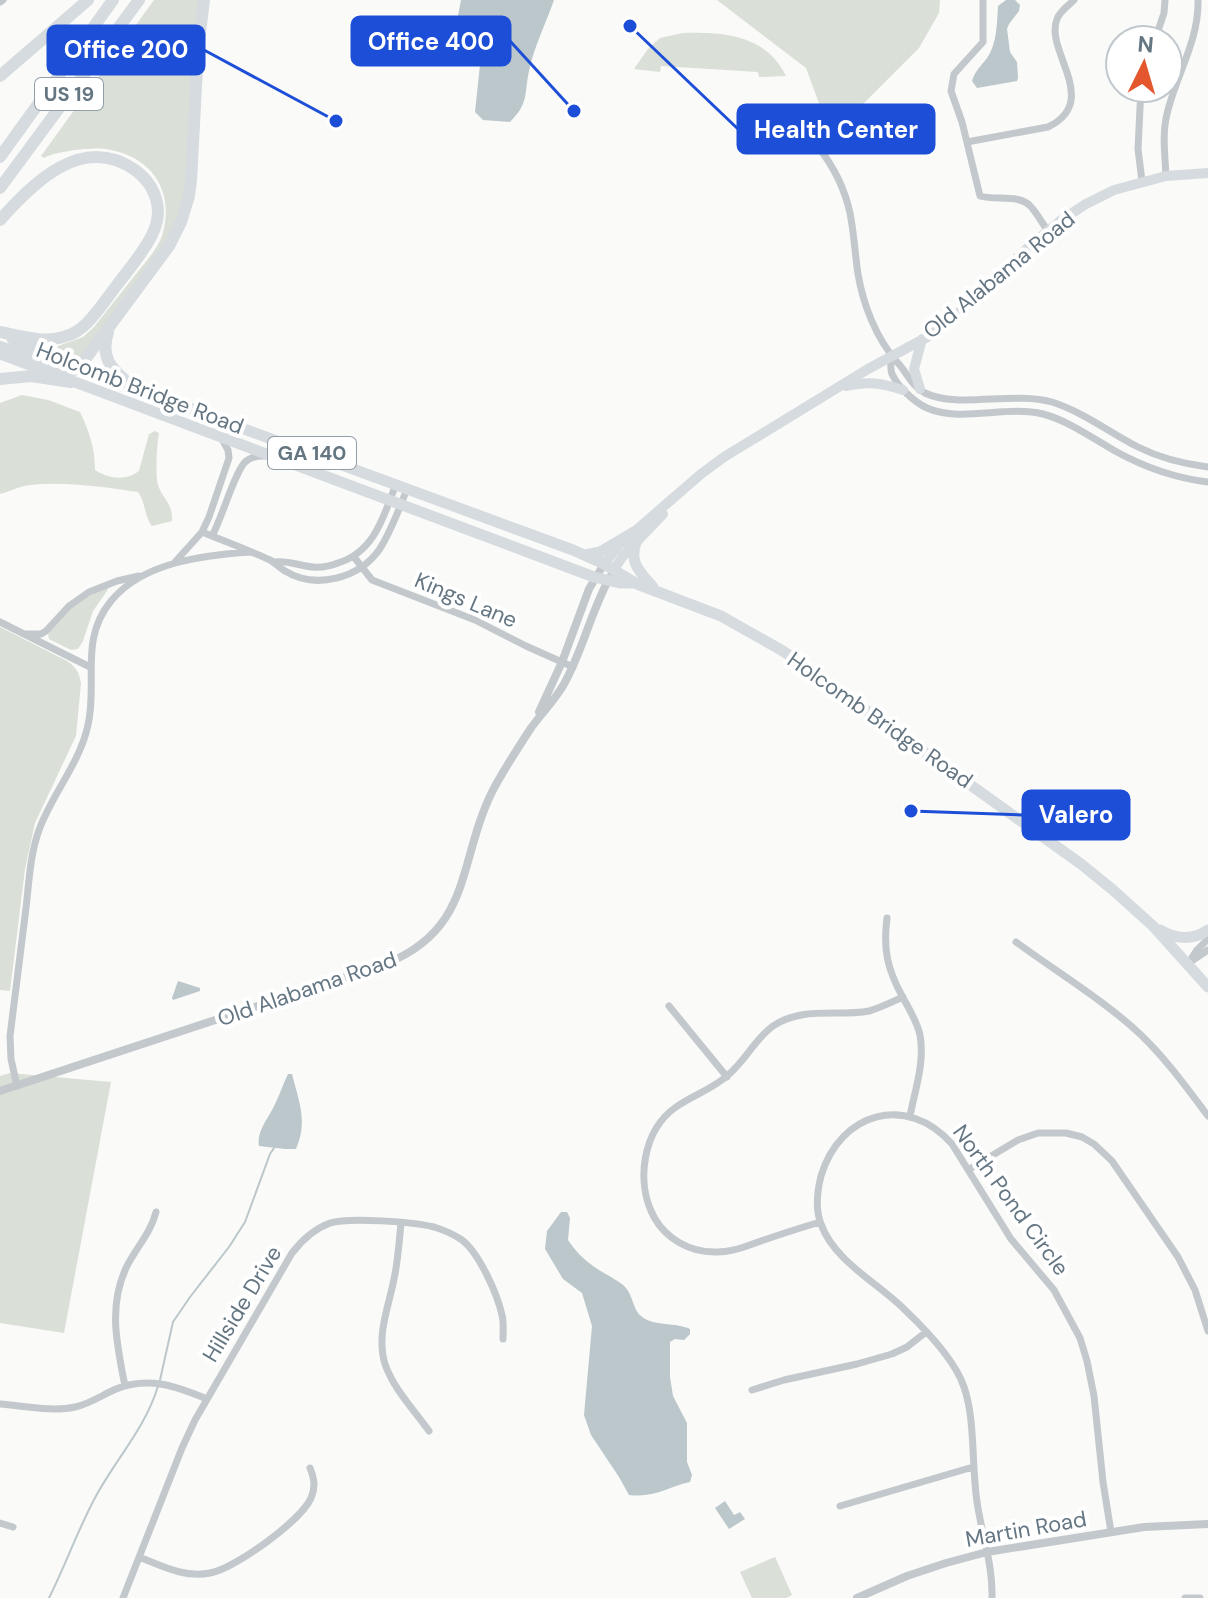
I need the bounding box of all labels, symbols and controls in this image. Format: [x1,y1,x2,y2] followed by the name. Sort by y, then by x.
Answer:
[352,17,510,65] callout: Office 400
[1104,24,1184,104] north arrow
[48,26,204,74] callout: Office 200
[368,26,494,57] text: Office 400
[1136,29,1155,60] text: N
[64,34,188,65] text: Office 200
[35,78,103,110] road number: US 19
[738,105,934,153] callout: Health Center
[754,114,918,145] text: Health Center
[917,205,1081,345] street label: Old Alabama Road
[32,335,248,441] street label: Holcomb Bridge Road
[268,437,356,469] road number: GA 140
[410,565,522,635] street label: Kings Lane
[782,645,978,795] street label: Holcomb Bridge Road
[1023,791,1129,839] callout: Valero
[1039,799,1113,830] text: Valero
[214,945,400,1033] street label: Old Alabama Road
[946,1119,1076,1281] street label: North Pond Circle
[196,1241,288,1367] street label: Hillside Drive
[963,1504,1089,1554] street label: Martin Road

